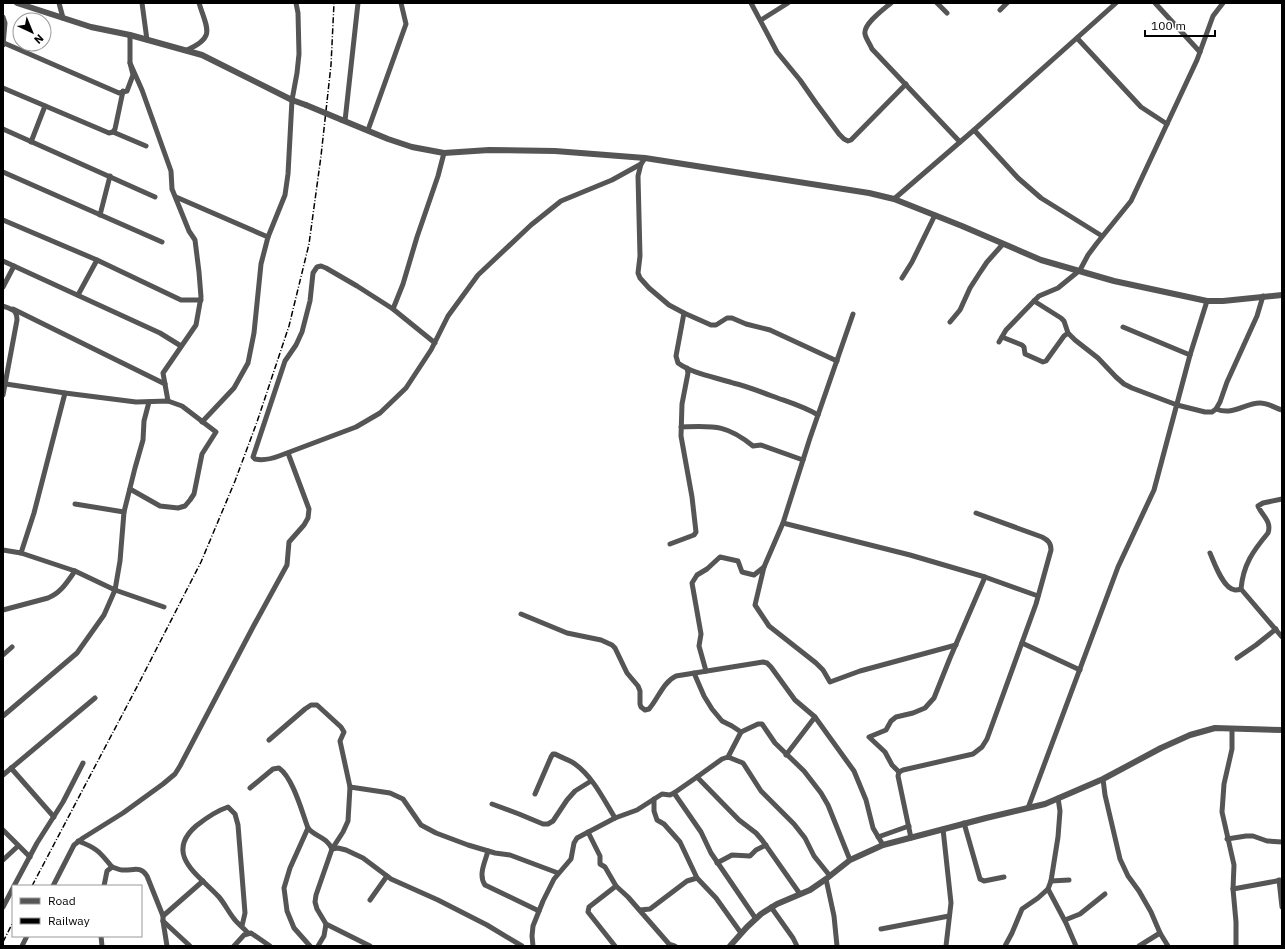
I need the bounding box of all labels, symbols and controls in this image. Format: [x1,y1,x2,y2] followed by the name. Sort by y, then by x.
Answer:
[12,12,52,52] north arrow
[1145,12,1215,38] scale bar
[1151,18,1186,33] text: 100 m
[31,31,47,47] text: N
[12,885,142,937] legend
[48,893,76,908] text: Road
[48,913,90,928] text: Railway

